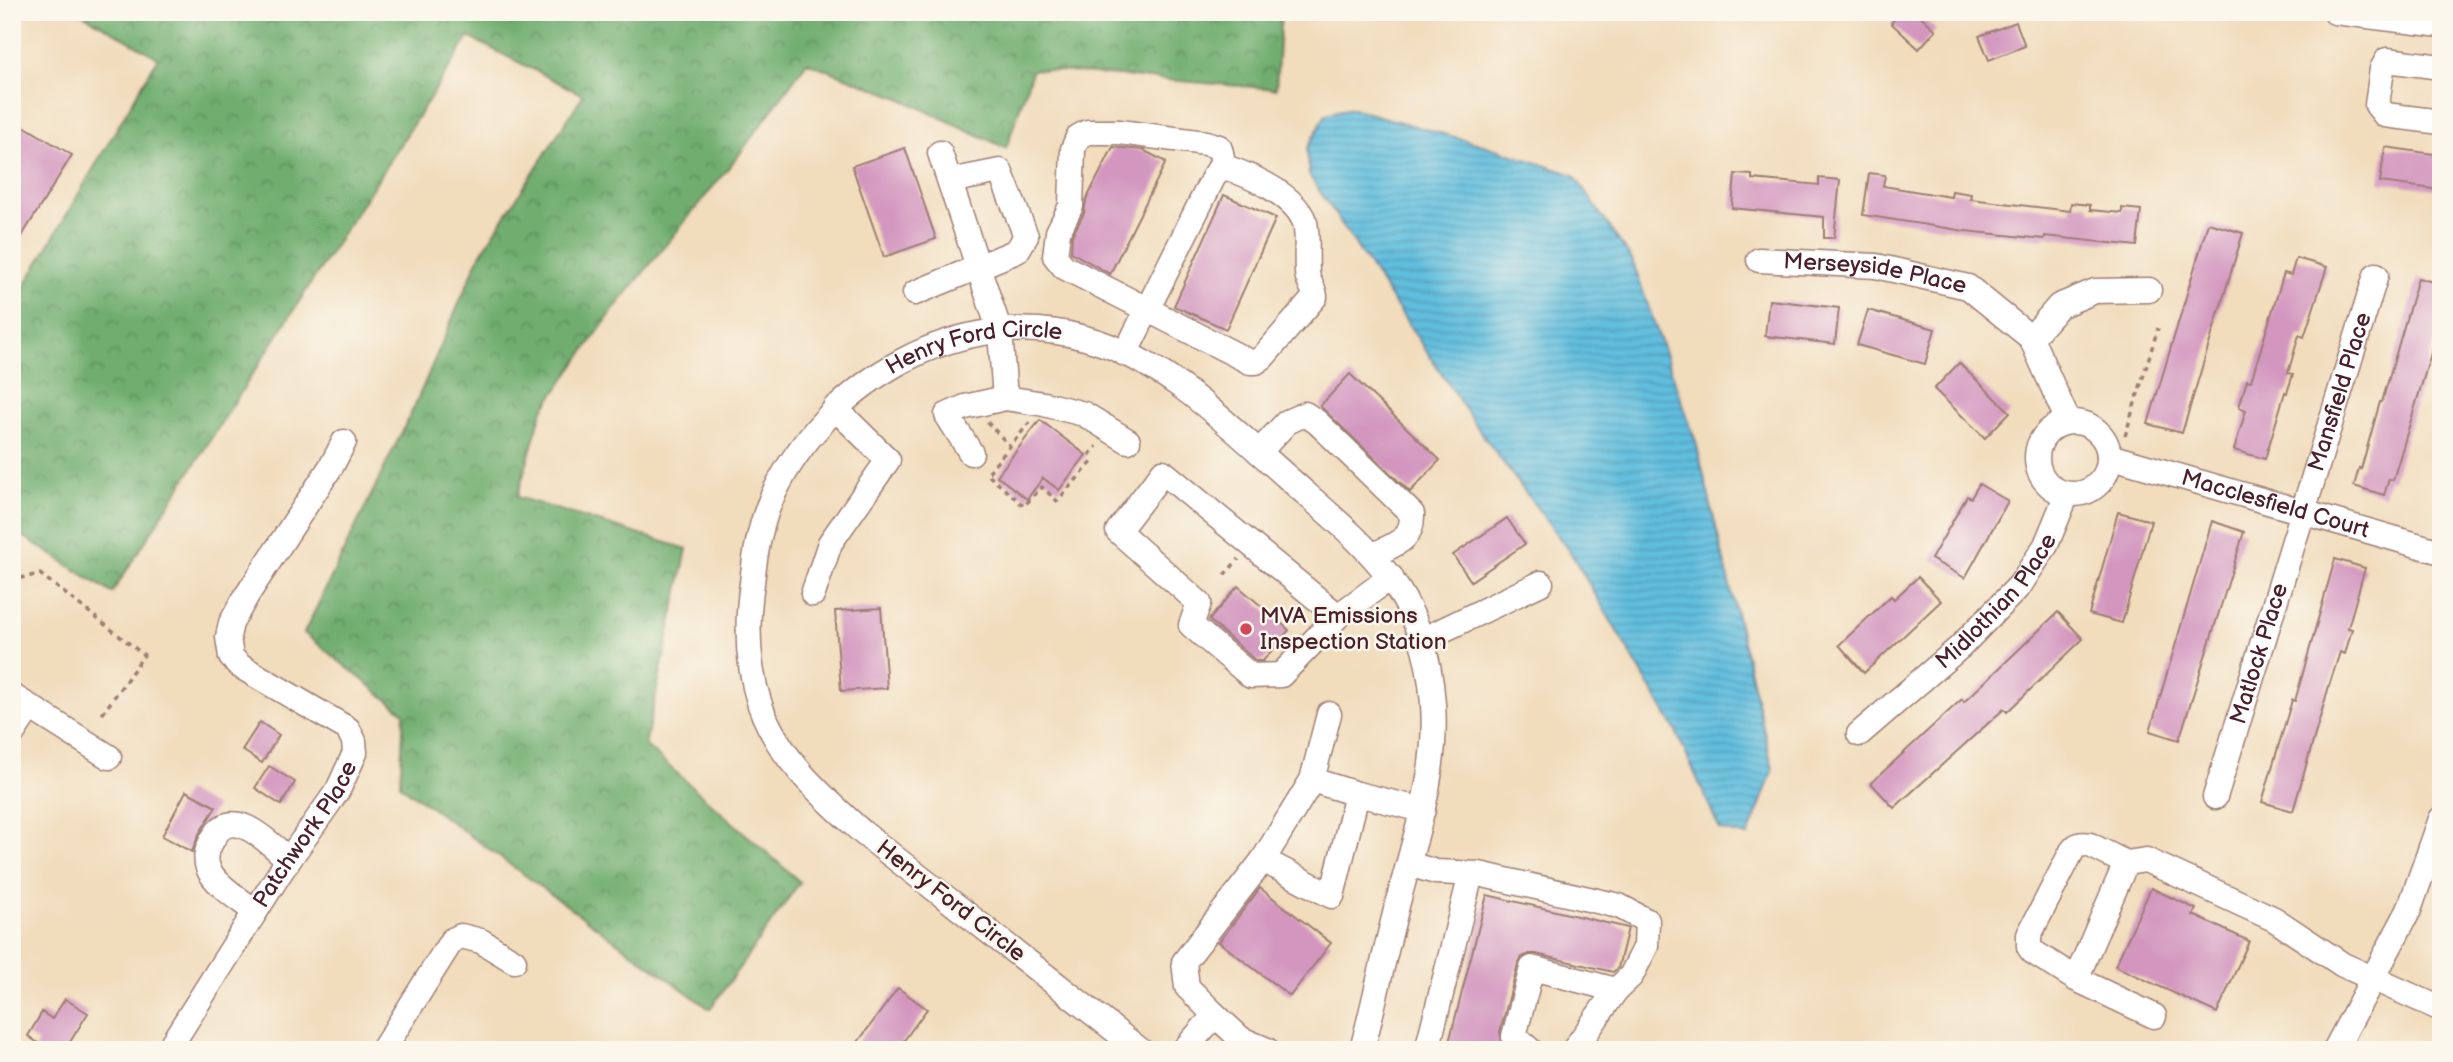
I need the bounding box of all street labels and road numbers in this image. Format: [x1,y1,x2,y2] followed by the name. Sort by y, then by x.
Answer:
[1783,247,1969,300] street label: Merseyside Place
[2302,309,2378,475] street label: Mansfield Place
[881,316,1064,381] street label: Henry Ford Circle
[2178,464,2372,544] street label: Macclesfield Court
[1930,530,2063,675] street label: Midlothian Place
[2224,580,2294,728] street label: Matlock Place
[247,757,363,913] street label: Patchwork Place
[871,834,1031,968] street label: Henry Ford Circle

